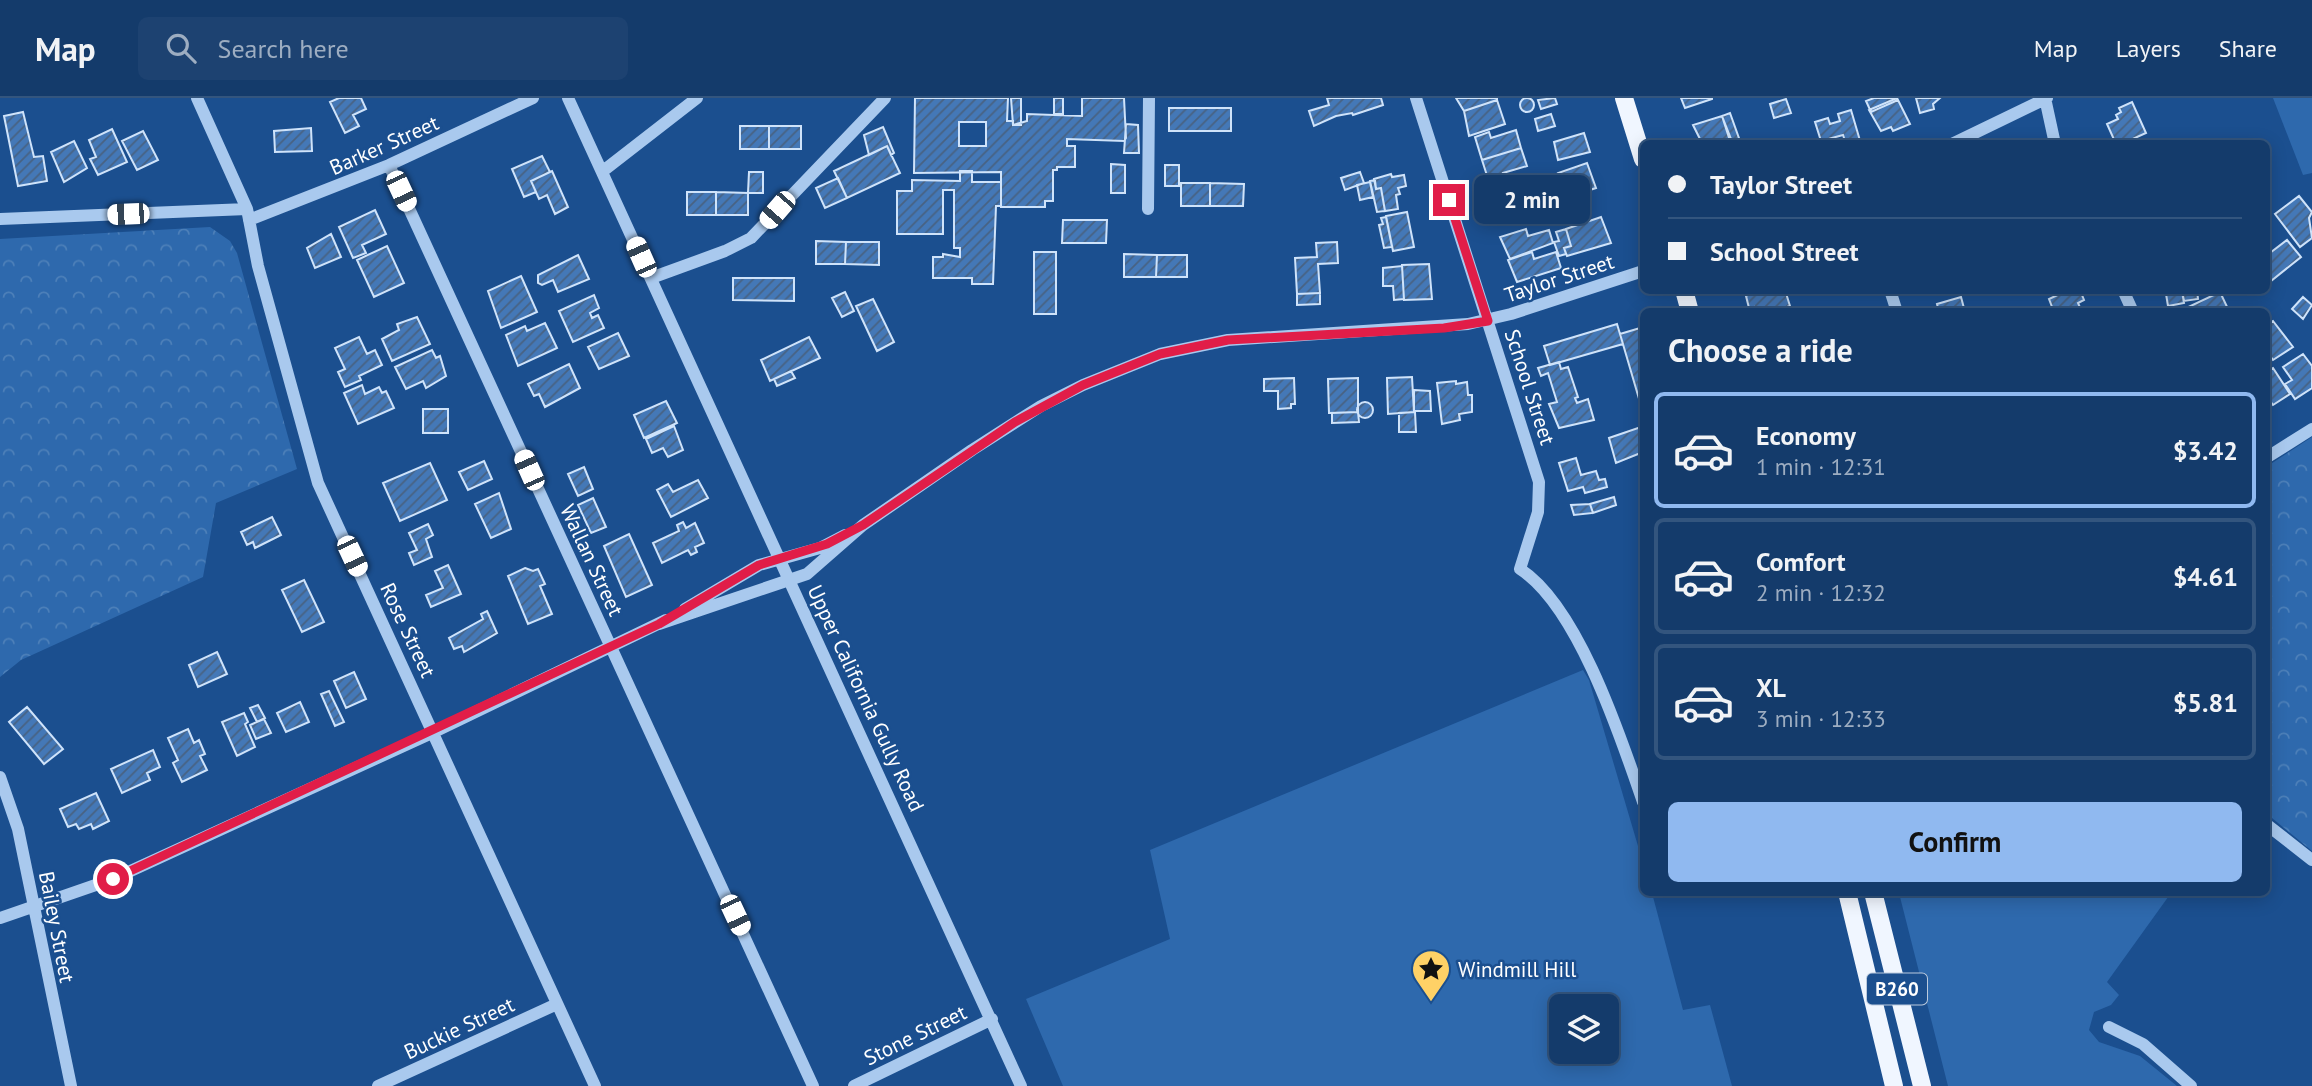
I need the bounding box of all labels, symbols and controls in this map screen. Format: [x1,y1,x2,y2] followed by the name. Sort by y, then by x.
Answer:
[138,17,628,80] search box
[35,27,96,70] text: Map
[162,29,200,67] icon: search
[218,32,349,65] text: Search here
[2034,33,2078,64] text: Map
[2116,33,2181,64] text: Layers
[2219,33,2277,64] text: Share
[325,109,443,181] street label: Barker Street
[383,168,420,214] car
[1710,168,1852,201] text: Taylor Street
[1474,176,1589,224] callout: 2 min
[1433,184,1465,216] route end
[1504,185,1560,214] text: 2 min
[756,187,799,233] car
[107,203,150,225] car
[623,234,660,280] car
[1710,235,1859,268] text: School Street
[1501,248,1617,308] street label: Taylor Street
[1499,326,1561,448] street label: School Street
[1668,329,1853,371] text: Choose a ride
[1672,419,1735,482] icon: car
[1756,419,1856,452] text: Economy
[2173,434,2238,467] text: $3.42
[511,447,548,493] car
[1756,452,1886,481] text: 1 min · 12:31
[554,500,630,620] street label: Wallan Street
[334,533,371,579] car
[1672,545,1735,608] icon: car
[1756,545,1846,578] text: Comfort
[2173,560,2238,593] text: $4.61
[374,578,442,682] street label: Rose Street
[1756,578,1886,607] text: 2 min · 12:32
[802,580,930,816] street label: Upper California Gully Road
[1672,671,1735,734] icon: car
[1756,671,1786,704] text: XL
[2173,686,2238,719] text: $5.81
[1756,704,1886,733] text: 3 min · 12:33
[1668,802,2242,882] button: Confirm
[97,863,129,895] route start
[33,869,81,985] street label: Bailey Street
[717,892,754,938] car
[1410,948,1452,1003] place icon: Windmill Hill
[1458,956,1576,983] place label: Windmill Hill
[1867,974,1927,1004] road number: B260
[400,991,518,1065] street label: Buckie Street
[1549,994,1619,1064] map controls
[1549,994,1619,1064] button: layers
[859,999,971,1071] street label: Stone Street

